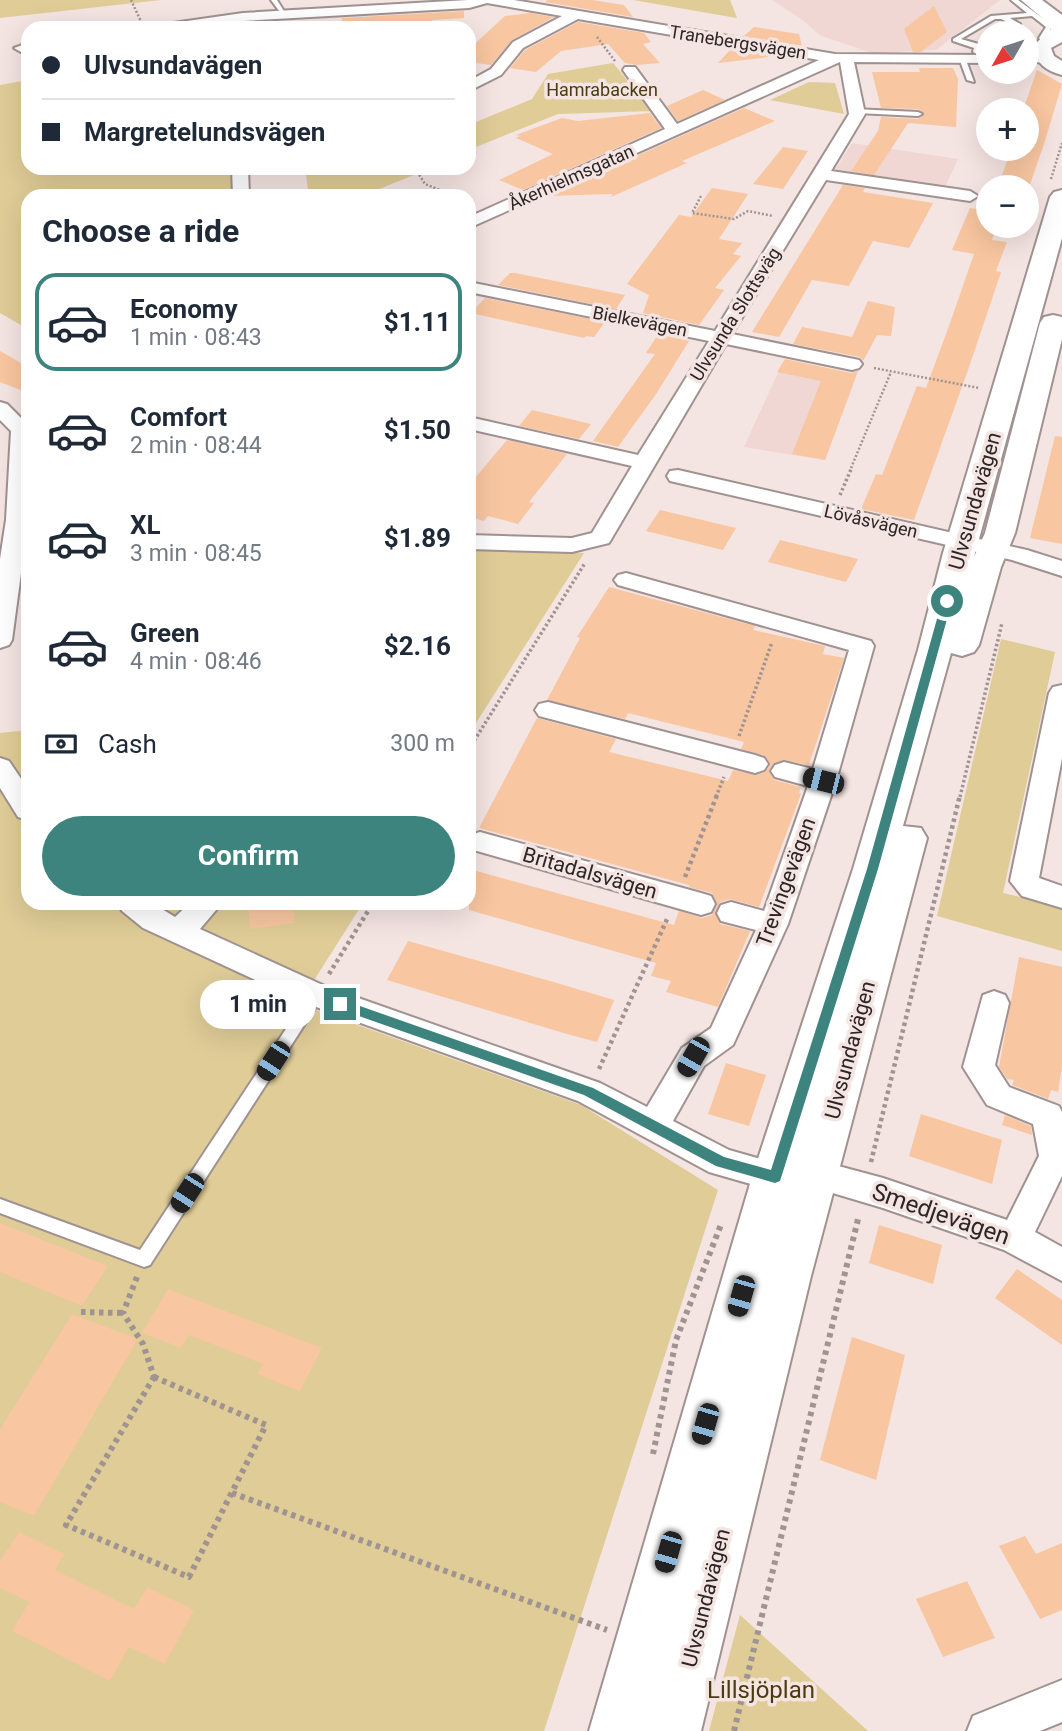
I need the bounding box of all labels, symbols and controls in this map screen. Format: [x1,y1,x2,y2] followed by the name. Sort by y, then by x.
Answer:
[668,21,808,63] street label: Tranebergsvägen
[976,21,1040,84] north arrow
[976,21,1039,238] map controls
[84,50,262,80] text: Ulvsundavägen
[546,79,658,100] park label: Hamrabacken
[976,98,1039,161] button: +
[84,117,325,147] text: Margretelundsvägen
[505,139,637,214] street label: Åkerhielmsgatan
[976,175,1039,238] button: −
[42,212,239,250] text: Choose a ride
[685,243,785,385] street label: Ulvsunda Slottsväg
[46,291,109,354] icon: car
[130,294,237,324] text: Economy
[591,302,689,340] street label: Bielkevägen
[384,307,451,337] text: $1.11
[130,324,262,351] text: 1 min · 08:43
[46,399,109,462] icon: car
[130,402,227,432] text: Comfort
[384,415,451,445] text: $1.50
[944,429,1006,573] street label: Ulvsundavägen
[130,432,262,459] text: 2 min · 08:44
[822,500,920,542] street label: Lövåsvägen
[46,507,109,570] icon: car
[130,510,161,540] text: XL
[384,523,451,553] text: $1.89
[130,540,262,567] text: 3 min · 08:45
[931,585,963,617] route start
[46,615,109,678] icon: car
[130,618,200,648] text: Green
[384,631,451,661] text: $2.16
[130,648,262,675] text: 4 min · 08:46
[42,725,80,763] icon: cash
[98,729,157,759] text: Cash
[390,730,455,757] text: 300 m
[801,766,846,796] car
[752,814,820,950] street label: Trevingevägen
[42,816,455,896] button: Confirm
[520,842,660,904] street label: Britadalsvägen
[820,978,880,1122] street label: Ulvsundavägen
[200,979,316,1028] callout: 1 min
[324,988,356,1020] route end
[229,991,287,1018] text: 1 min
[674,1034,713,1080] car
[253,1038,294,1084] car
[167,1170,208,1216] car
[868,1177,1014,1251] street label: Smedjevägen
[726,1273,757,1319] car
[690,1401,721,1447] car
[677,1526,735,1670] street label: Ulvsundavägen
[653,1529,684,1575] car
[707,1676,815,1704] park label: Lillsjöplan

